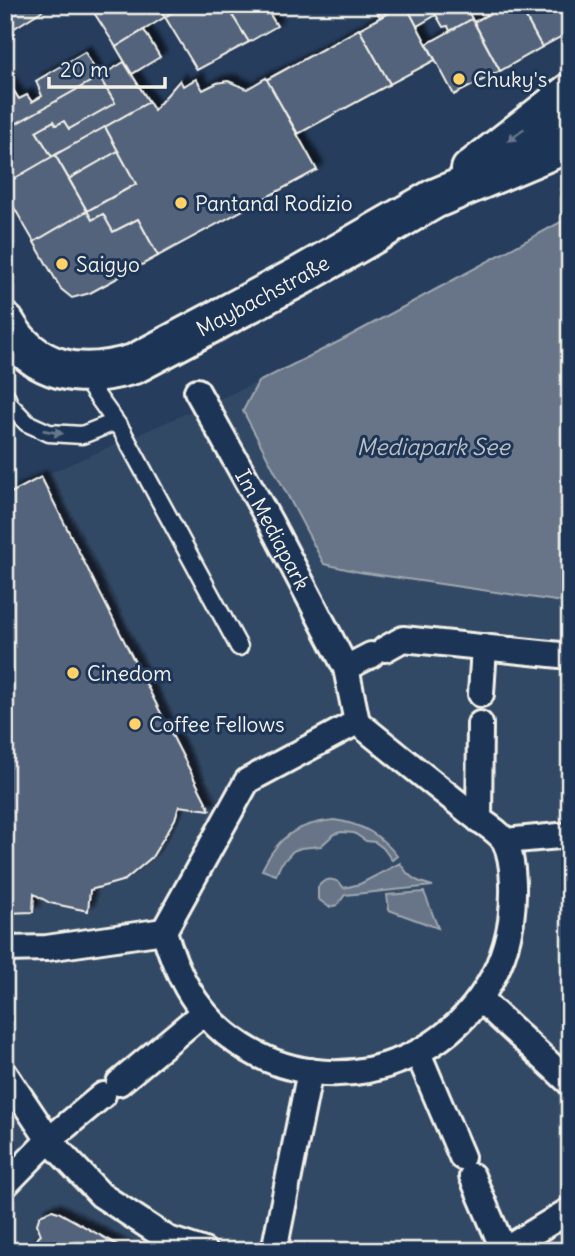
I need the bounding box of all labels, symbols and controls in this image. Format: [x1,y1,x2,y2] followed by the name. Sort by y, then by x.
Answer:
[49,46,164,90] scale bar
[60,56,109,83] text: 20 m
[473,66,547,93] place label: Chuky's
[451,71,467,87] marker: Chuky's
[507,127,525,141] one-way arrow
[195,190,353,217] place label: Pantanal Rodizio
[173,195,189,211] marker: Pantanal Rodizio
[192,249,334,342] street label: Maybachstraße
[76,251,140,278] place label: Saigyo
[54,256,70,272] marker: Saigyo
[43,427,65,438] one-way arrow
[356,432,511,461] water label: Mediapark See
[230,464,316,594] street label: Im Mediapark
[87,660,172,687] place label: Cinedom
[65,665,81,681] marker: Cinedom
[149,711,284,738] place label: Coffee Fellows
[127,716,143,732] marker: Coffee Fellows

